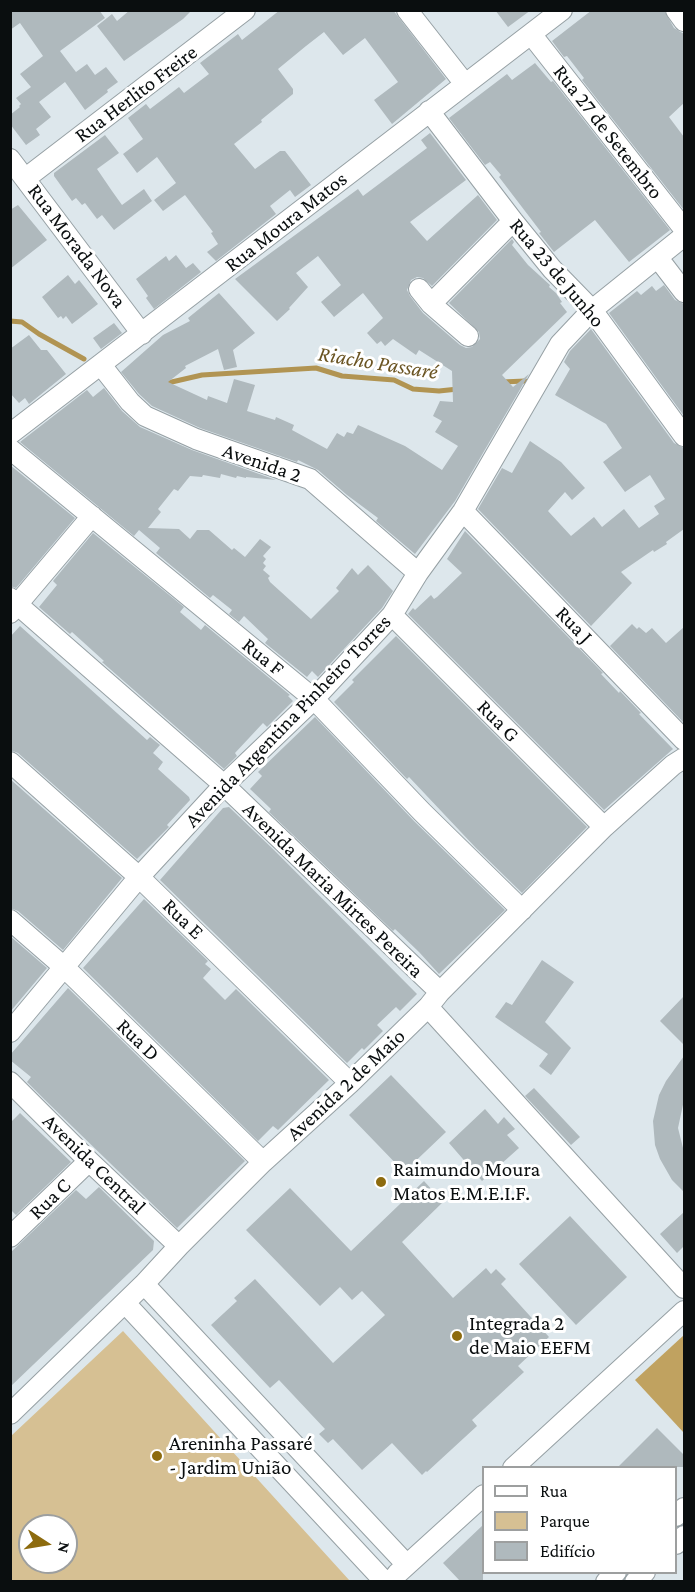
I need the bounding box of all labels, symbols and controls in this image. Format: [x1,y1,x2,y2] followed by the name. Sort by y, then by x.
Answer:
[70,40,202,148] street label: Rua Herlito Freire
[548,60,668,204] street label: Rua 27 de Setembro
[220,166,352,278] street label: Rua Moura Matos
[22,179,132,313] street label: Rua Morada Nova
[504,213,610,333] street label: Rua 23 de Junho
[316,341,440,385] water label: Riacho Passaré
[219,438,305,488] street label: Avenida 2
[550,601,598,649] street label: Rua J
[179,609,397,833] street label: Avenida Argentina Pinheiro Torres
[237,633,289,681] street label: Rua F
[472,695,524,747] street label: Rua G
[237,797,429,983] street label: Avenida Maria Mirtes Pereira
[157,893,209,945] street label: Rua E
[111,1014,165,1066] street label: Rua D
[281,1024,411,1146] street label: Avenida 2 de Maio
[37,1108,151,1220] street label: Avenida Central
[393,1157,540,1207] place label: Raimundo Moura Matos E.M.E.I.F.
[24,1173,76,1225] street label: Rua C
[374,1175,388,1189] marker: Raimundo Moura Matos E.M.E.I.F.
[469,1311,591,1361] place label: Integrada 2 de Maio EEFM
[450,1329,464,1343] marker: Integrada 2 de Maio EEFM
[169,1431,313,1481] place label: Areninha Passaré - Jardim União
[150,1449,164,1463] marker: Areninha Passaré - Jardim União
[482,1466,677,1574] legend
[540,1481,568,1501] text: Rua
[540,1511,590,1531] text: Parque
[18,1514,78,1574] north arrow
[55,1540,74,1555] text: N
[540,1541,595,1561] text: Edifício

